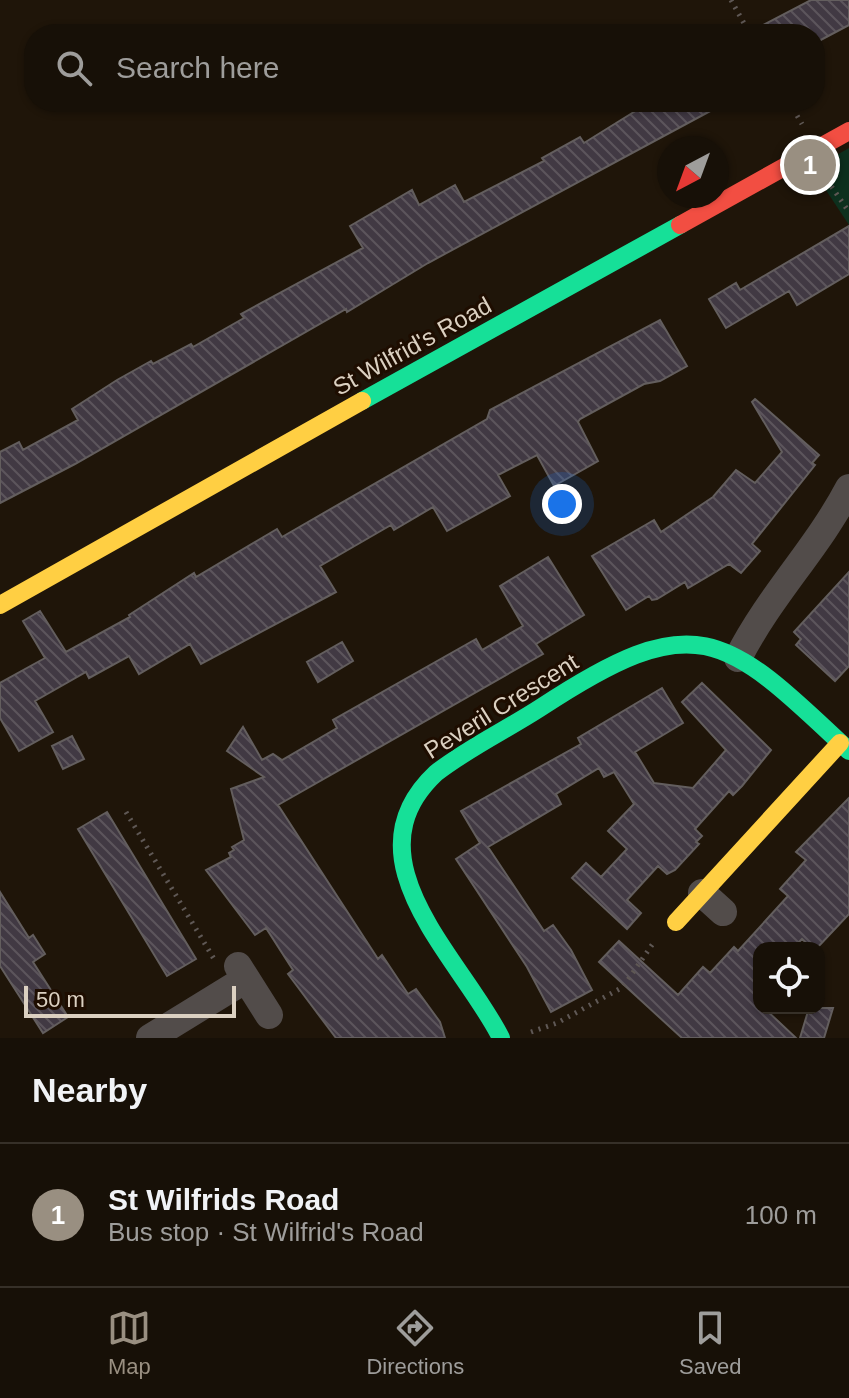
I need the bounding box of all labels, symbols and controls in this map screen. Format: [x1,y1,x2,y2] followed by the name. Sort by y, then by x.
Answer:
[24,24,825,112] search box
[52,46,96,90] icon: search
[116,51,279,84] text: Search here
[784,135,836,195] pin: 1
[657,136,729,208] north arrow
[328,291,496,401] street label: St Wilfrid's Road
[542,484,582,524] your location
[419,648,583,764] street label: Peveril Crescent
[753,942,825,1014] map controls
[753,942,825,1014] button: locate
[24,982,236,1018] scale bar
[36,987,85,1012] text: 50 m
[32,1071,147,1109] text: Nearby
[108,1183,339,1216] text: St Wilfrids Road
[51,1200,65,1230] text: 1
[745,1200,817,1230] text: 100 m
[108,1217,424,1247] text: Bus stop · St Wilfrid's Road
[107,1306,151,1380] tab: Map
[366,1306,464,1380] tab: Directions
[679,1306,742,1380] tab: Saved

